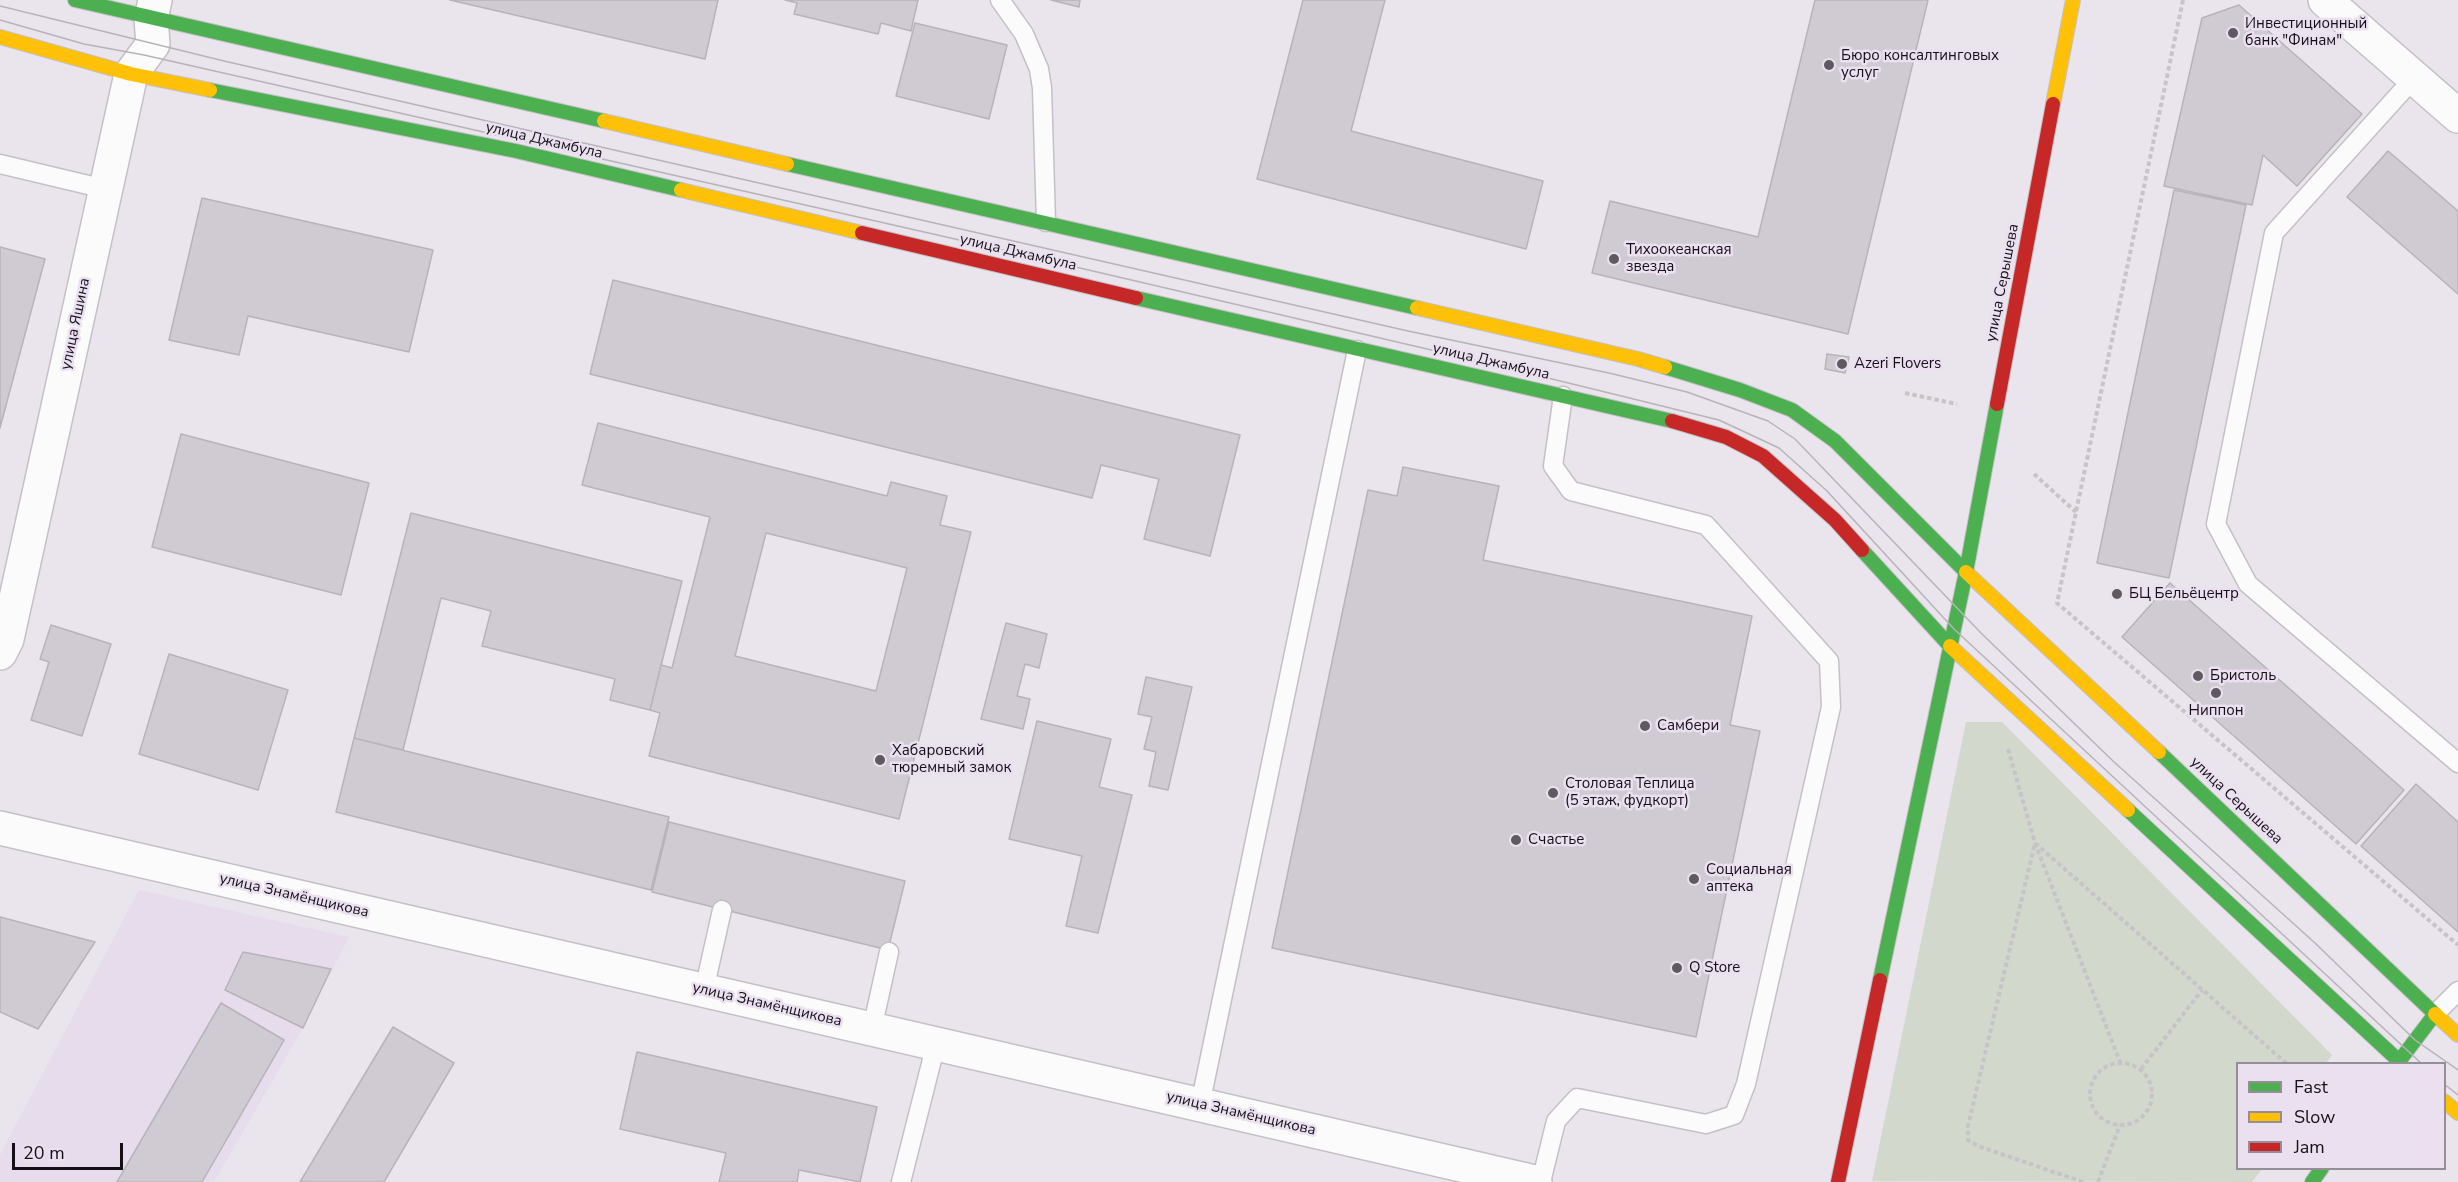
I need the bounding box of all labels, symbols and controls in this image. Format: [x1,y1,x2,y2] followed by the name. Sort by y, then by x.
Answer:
[2245,15,2367,50] place label: Инвестиционный банк "Финам"
[2226,26,2240,40] marker: Инвестиционный банк "Финам"
[1841,47,1999,82] place label: Бюро консалтинговых услуг
[1822,58,1836,72] marker: Бюро консалтинговых услуг
[484,119,604,163] street label: улица Джамбула
[1983,222,2023,344] street label: улица Серышева
[958,231,1078,275] street label: улица Джамбула
[1626,241,1732,276] place label: Тихоокеанская звезда
[1607,252,1621,266] marker: Тихоокеанская звезда
[57,276,95,372] street label: улица Яшина
[1431,340,1551,384] street label: улица Джамбула
[1854,355,1941,373] place label: Azeri Flovers
[1835,357,1849,371] marker: Azeri Flovers
[2129,585,2239,603] place label: БЦ Бельёцентр
[2110,587,2124,601] marker: БЦ Бельёцентр
[2210,667,2276,685] place label: Бристоль
[2191,669,2205,683] marker: Бристоль
[2209,686,2223,700] marker: Ниппон
[2189,702,2243,720] place label: Ниппон
[1657,717,1719,735] place label: Самбери
[1638,719,1652,733] marker: Самбери
[892,742,1011,777] place label: Хабаровский тюремный замок
[873,753,887,767] marker: Хабаровский тюремный замок
[2186,753,2286,849] street label: улица Серышева
[1565,775,1695,810] place label: Столовая Теплица (5 этаж, фудкорт)
[1546,786,1560,800] marker: Столовая Теплица (5 этаж, фудкорт)
[1528,831,1584,849] place label: Счастье
[1509,833,1523,847] marker: Счастье
[1706,861,1792,896] place label: Социальная аптека
[218,870,370,922] street label: улица Знамёнщикова
[1687,872,1701,886] marker: Социальная аптека
[1689,959,1740,977] place label: Q Store
[1670,961,1684,975] marker: Q Store
[691,979,843,1031] street label: улица Знамёнщикова
[2236,1062,2446,1170] legend
[2294,1075,2328,1099] text: Fast
[1165,1088,1317,1140] street label: улица Знамёнщикова
[2294,1105,2335,1129] text: Slow
[15,1131,126,1169] scale bar
[2294,1135,2325,1159] text: Jam
[23,1141,65,1165] text: 20 m

